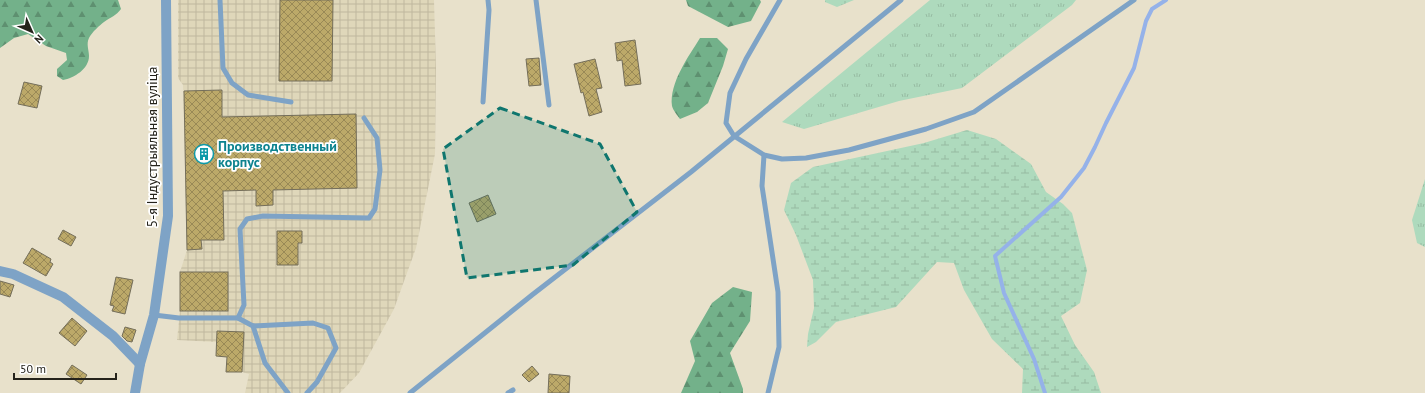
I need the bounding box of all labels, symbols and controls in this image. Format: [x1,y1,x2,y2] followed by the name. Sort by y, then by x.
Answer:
[12,12,52,52] north arrow
[32,32,47,47] text: N
[143,66,161,228] street label: 5-я Індустрыяльная вуліца
[218,137,337,171] place label: Производственный корпус
[193,143,215,165] building icon: Производственный корпус
[14,355,116,381] scale bar
[20,361,46,376] text: 50 m

